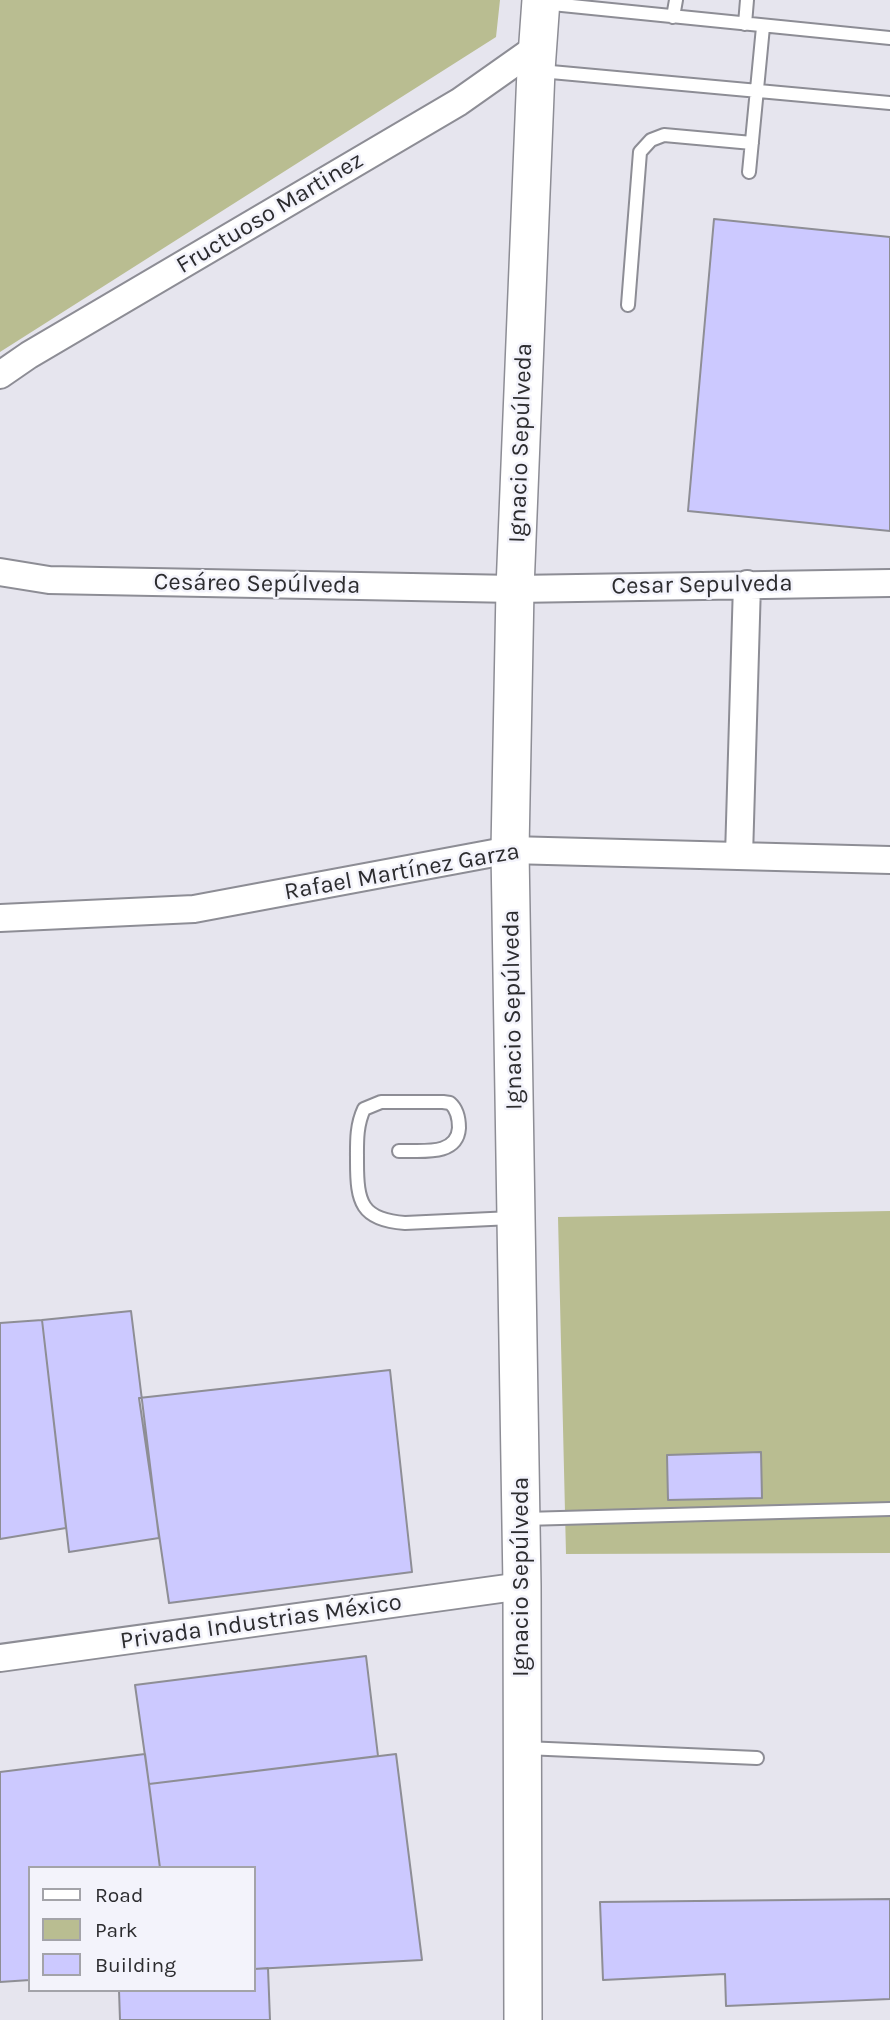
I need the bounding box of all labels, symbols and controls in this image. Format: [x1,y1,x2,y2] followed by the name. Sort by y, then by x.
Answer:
[171,146,369,280] street label: Fructuoso Martinez
[503,342,539,544] street label: Ignacio Sepúlveda
[153,568,361,600] street label: Cesáreo Sepúlveda
[611,569,793,601] street label: Cesar Sepulveda
[282,837,522,907] street label: Rafael Martínez Garza
[497,910,529,1110] street label: Ignacio Sepúlveda
[507,1477,535,1677] street label: Ignacio Sepúlveda
[118,1588,404,1656] street label: Privada Industrias México
[28,1866,256,1992] legend
[95,1883,143,1907] text: Road
[95,1918,138,1942] text: Park
[95,1953,176,1977] text: Building

